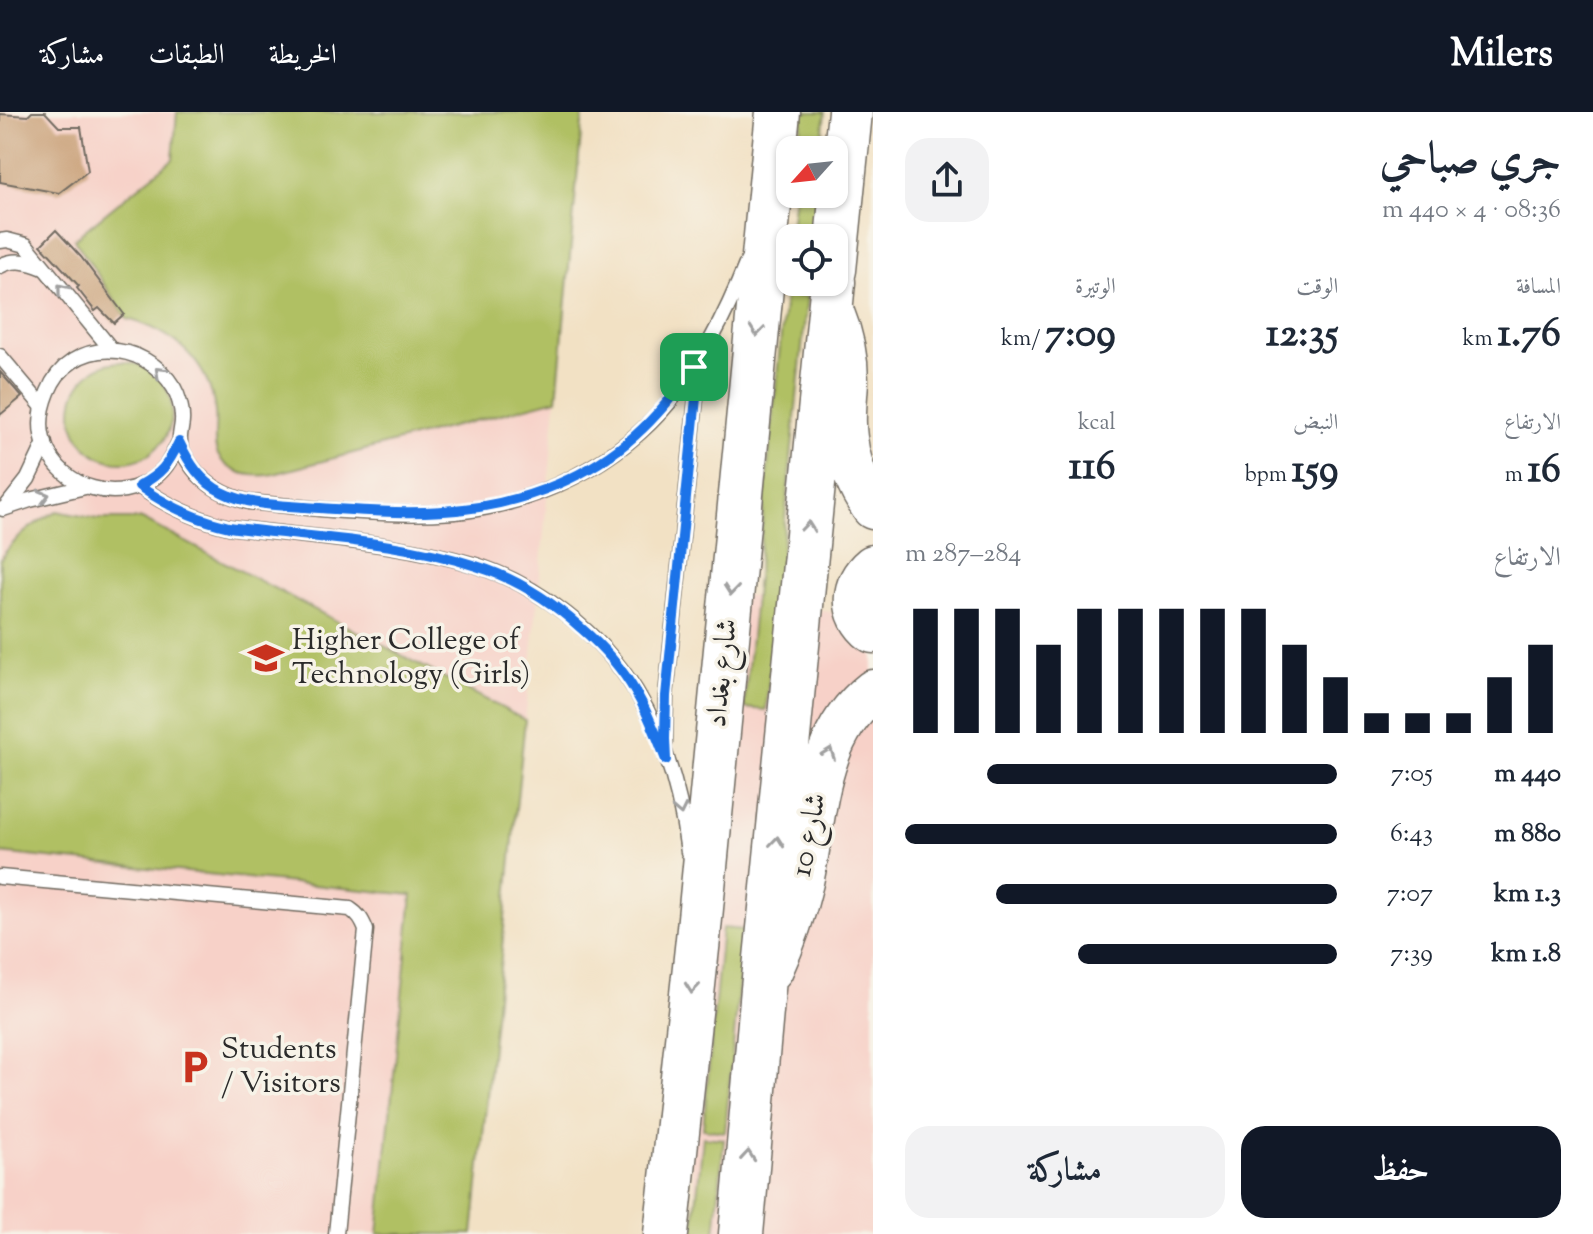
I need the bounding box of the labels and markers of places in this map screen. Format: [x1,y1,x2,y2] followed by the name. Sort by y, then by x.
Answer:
[660,333,728,401] pin
[292,620,530,697] place label: Higher College of Technology (Girls)
[247,639,285,677] school or university icon: Higher College of Technology (Girls)
[221,1029,341,1106] place label: Students / Visitors
[176,1048,214,1086] parking icon: Students / Visitors

